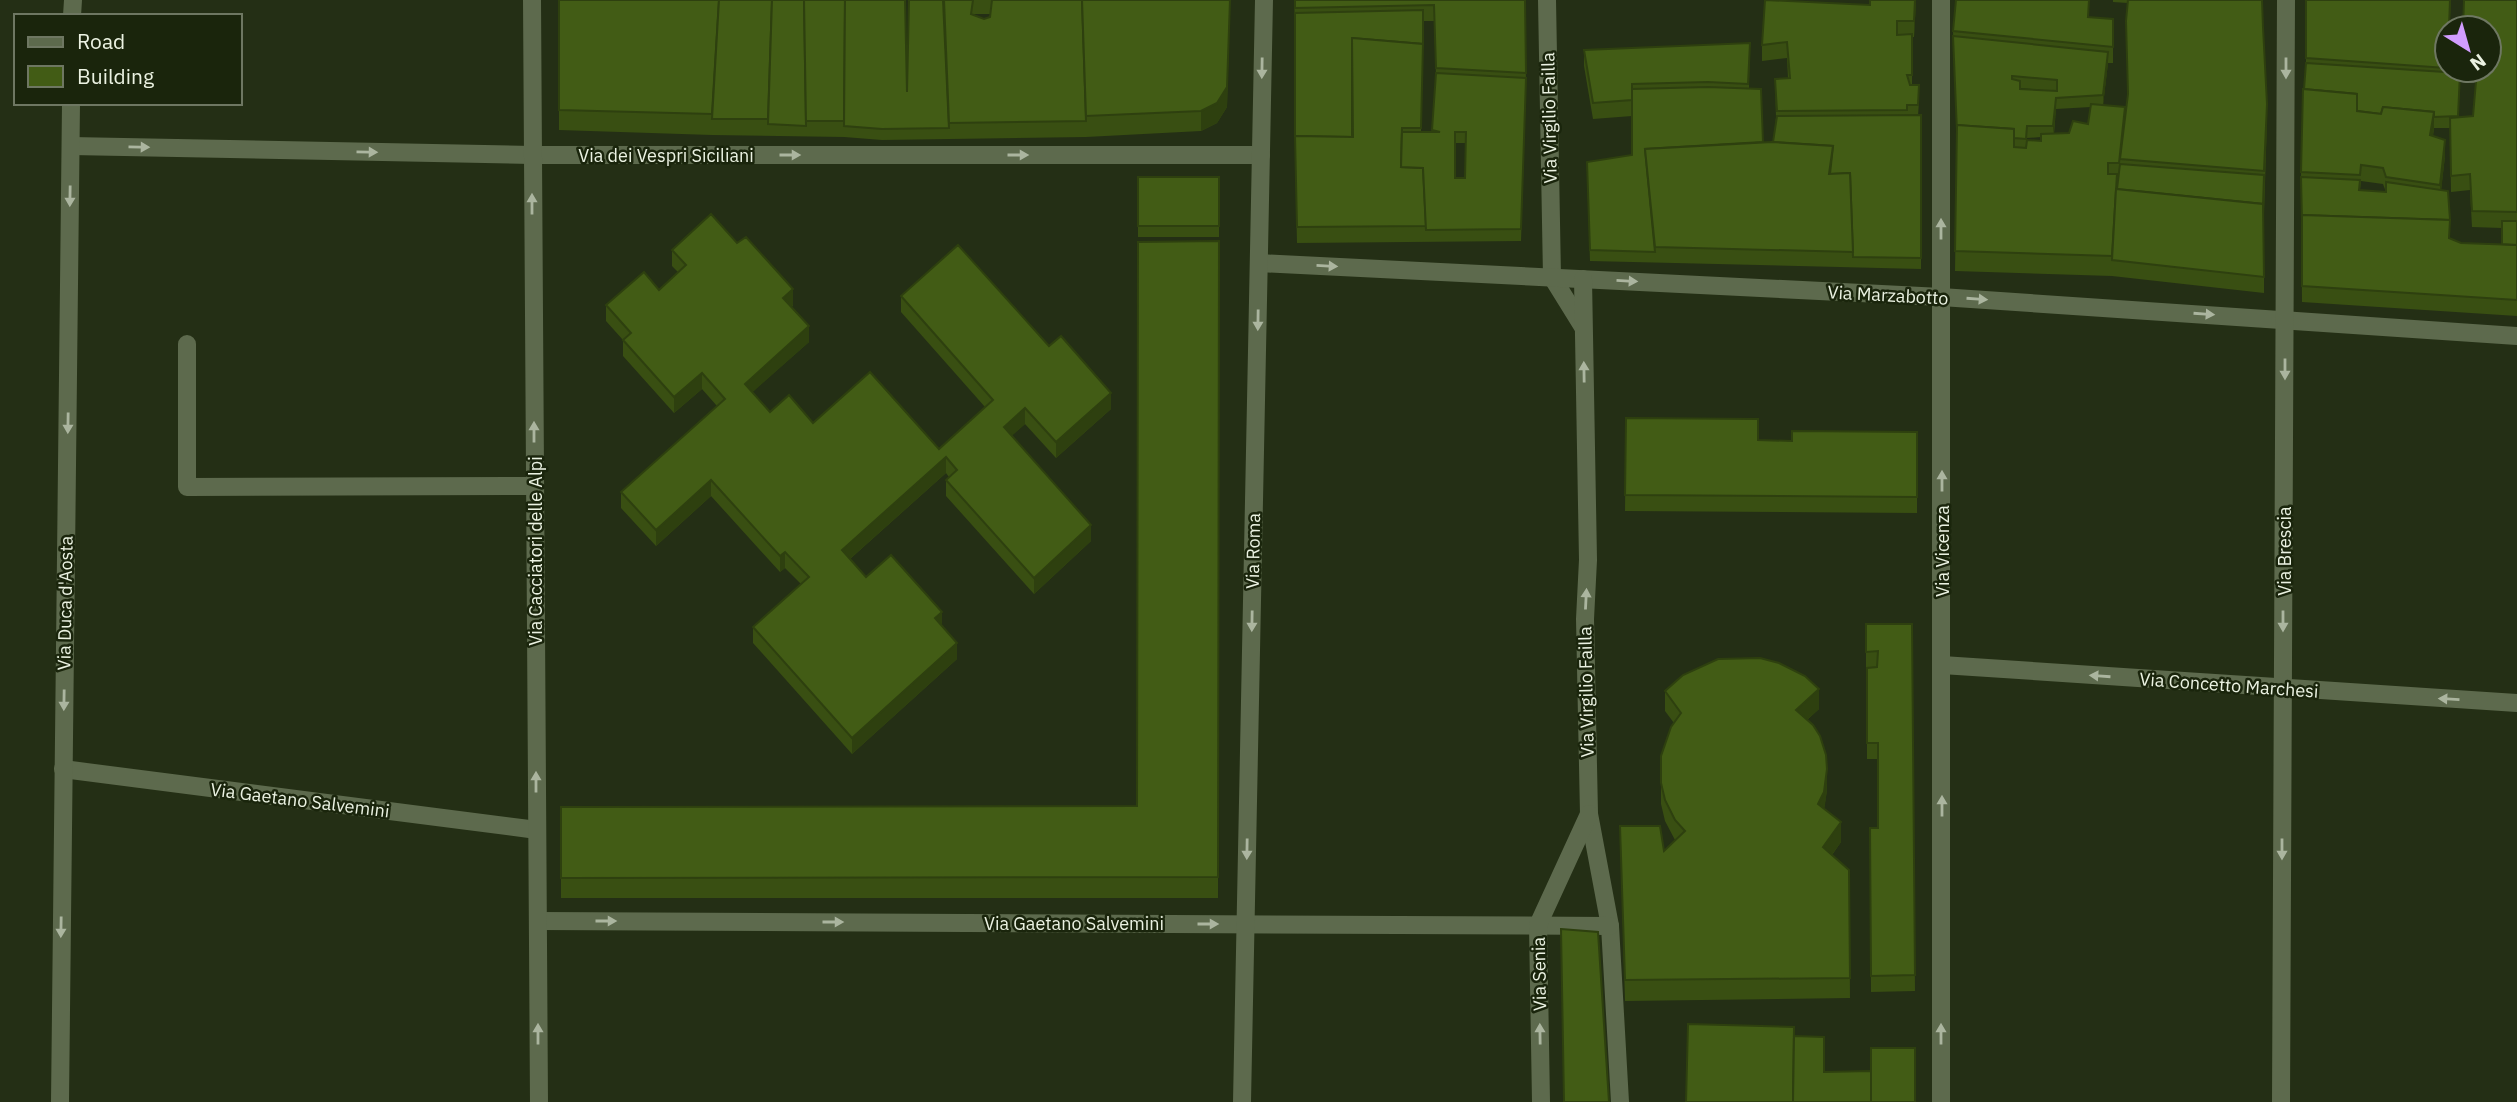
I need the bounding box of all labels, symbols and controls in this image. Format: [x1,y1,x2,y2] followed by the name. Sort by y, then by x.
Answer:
[14,14,242,105] legend
[2433,14,2503,84] north arrow
[77,27,125,55] text: Road
[2466,49,2491,76] text: N
[1536,52,1562,184] street label: Via Virgilio Failla
[1257,57,1268,79] one-way arrow
[2280,57,2292,79] one-way arrow
[77,62,154,90] text: Building
[128,142,150,153] one-way arrow
[578,144,754,167] street label: Via dei Vespri Siciliani
[356,146,378,158] one-way arrow
[779,149,801,161] one-way arrow
[1007,149,1029,161] one-way arrow
[64,185,76,207] one-way arrow
[526,193,538,215] one-way arrow
[1935,218,1947,240] one-way arrow
[1316,261,1338,272] one-way arrow
[1617,276,1639,287] one-way arrow
[1827,280,1949,310] street label: Via Marzabotto
[1966,294,1988,305] one-way arrow
[1252,309,1263,331] one-way arrow
[2193,309,2215,320] one-way arrow
[2279,358,2290,380] one-way arrow
[1578,360,1590,382] one-way arrow
[62,413,73,435] one-way arrow
[528,421,540,443] one-way arrow
[524,456,547,646] street label: Via Cacciatori delle Alpi
[1936,470,1948,492] one-way arrow
[1931,505,1954,597] street label: Via Vicenza
[2273,506,2296,596] street label: Via Brescia
[1241,512,1265,589] street label: Via Roma
[52,535,78,671] street label: Via Duca d'Aosta
[1580,588,1591,610] one-way arrow
[1246,610,1257,632] one-way arrow
[2277,610,2289,632] one-way arrow
[1573,626,1599,758] street label: Via Virgilio Failla
[2139,667,2319,703] street label: Via Concetto Marchesi
[2088,670,2110,681] one-way arrow
[58,689,70,711] one-way arrow
[2438,693,2460,704] one-way arrow
[530,771,542,793] one-way arrow
[209,778,391,822] street label: Via Gaetano Salvemini
[1936,795,1948,817] one-way arrow
[1241,838,1253,860] one-way arrow
[2276,838,2288,860] one-way arrow
[984,912,1164,935] street label: Via Gaetano Salvemini
[595,915,617,927] one-way arrow
[823,916,845,928] one-way arrow
[56,917,67,939] one-way arrow
[1197,918,1219,929] one-way arrow
[1527,936,1551,1011] street label: Via Senia
[533,1023,544,1045] one-way arrow
[1534,1023,1546,1045] one-way arrow
[1935,1023,1947,1045] one-way arrow

